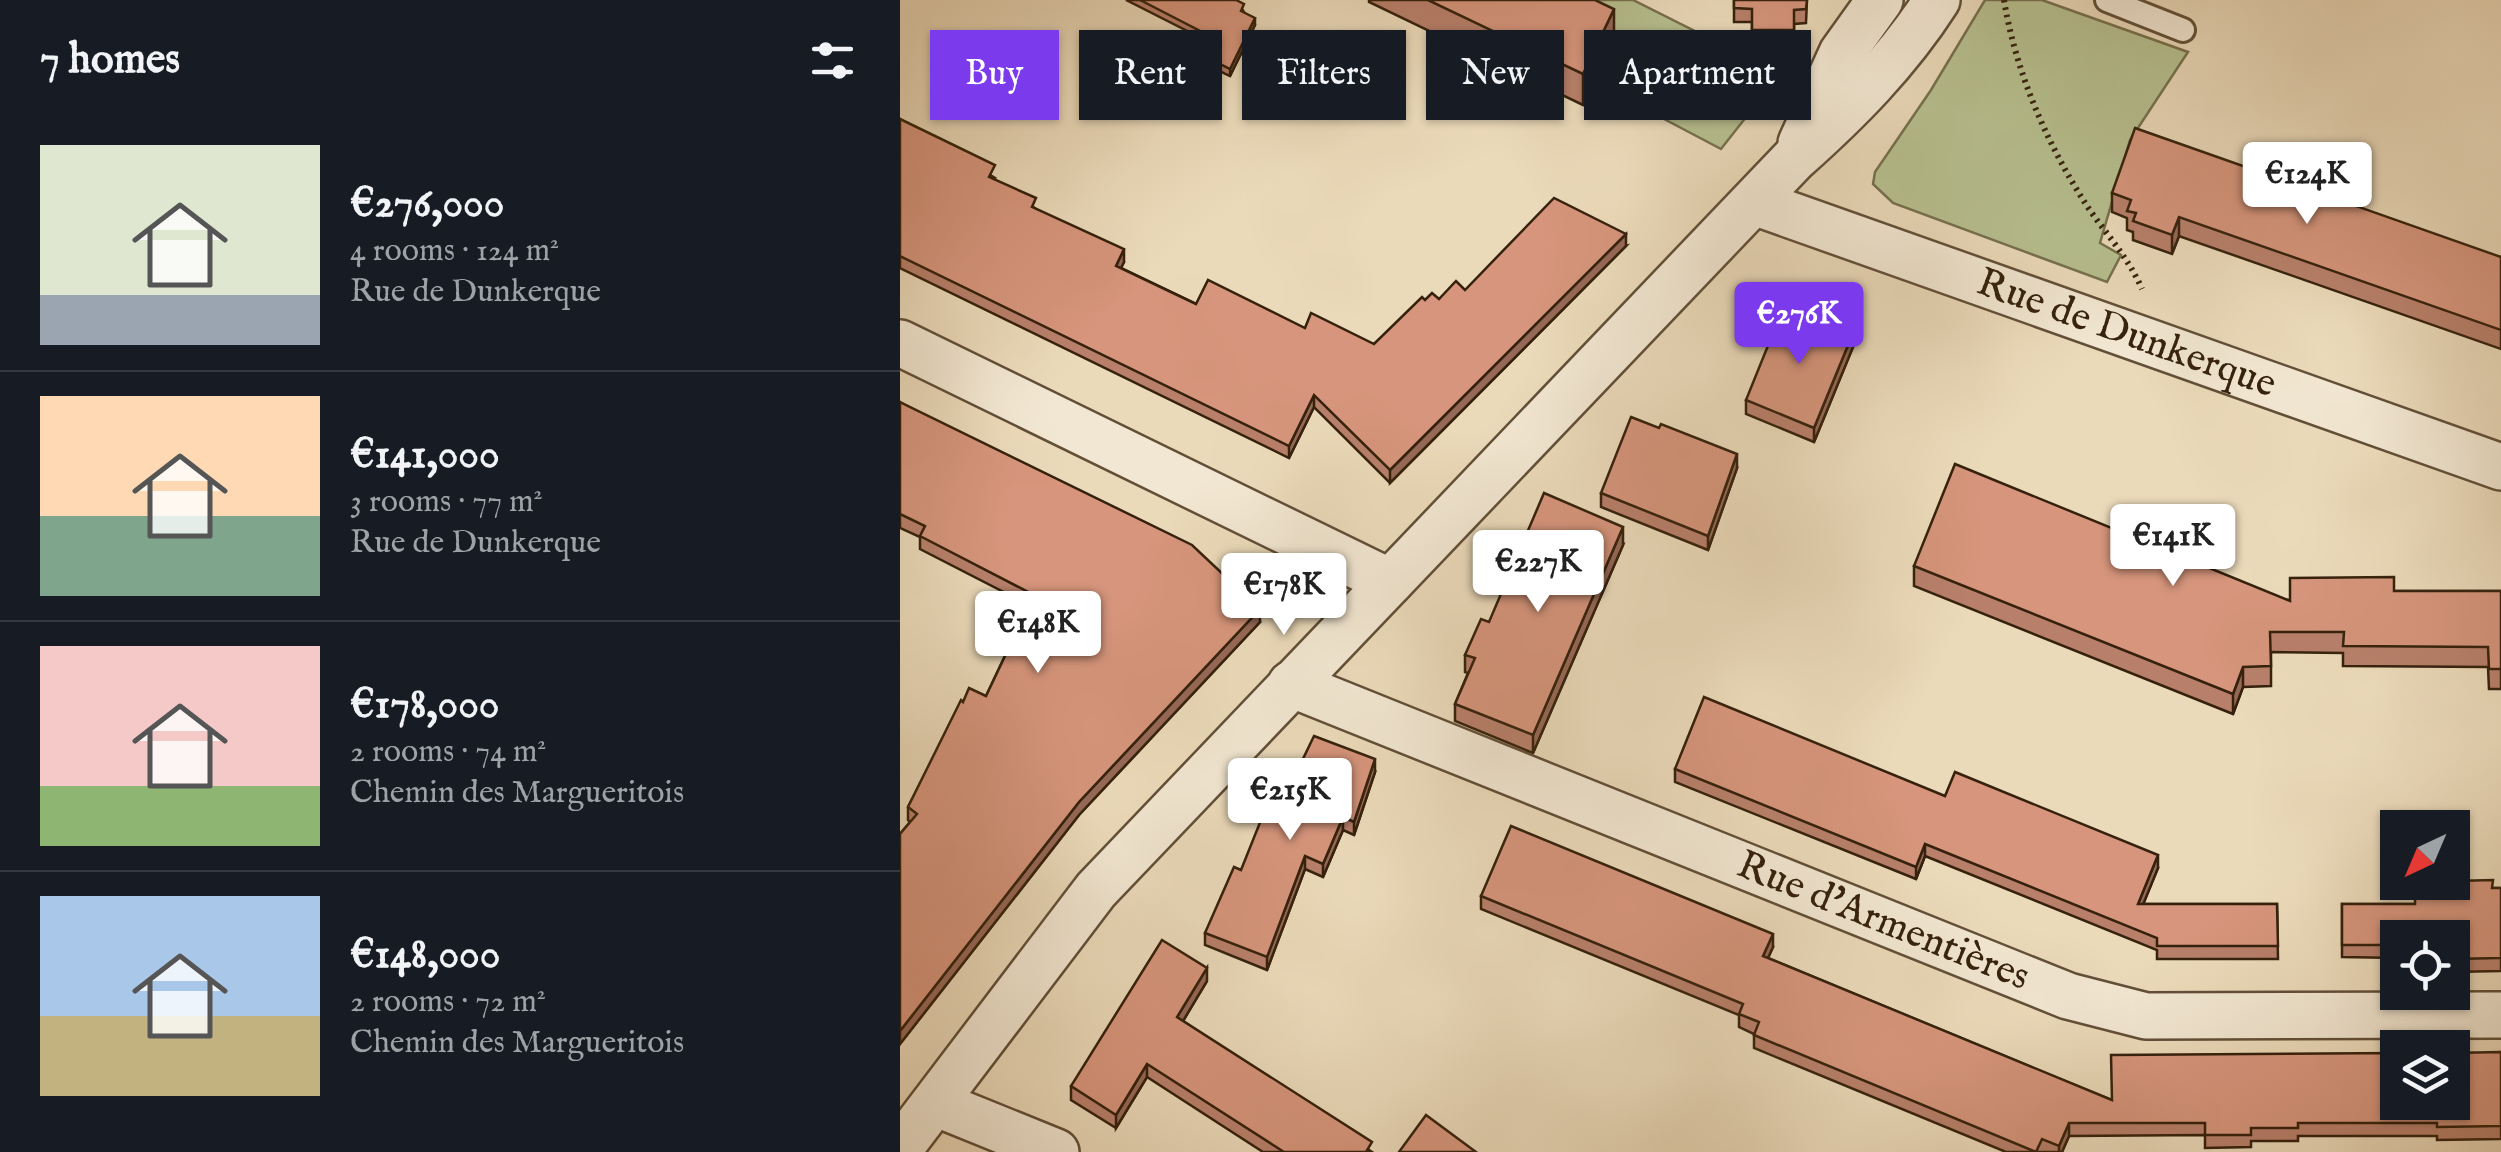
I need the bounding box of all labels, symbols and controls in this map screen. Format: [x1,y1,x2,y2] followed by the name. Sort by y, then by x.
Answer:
[930,30,1059,120] chip: Buy
[1079,30,1222,120] chip: Rent
[1242,30,1406,120] chip: Filters
[1426,30,1564,120] chip: New
[1584,30,1811,120] chip: Apartment
[805,33,860,88] icon: filters
[40,34,180,87] text: 7 homes
[2237,142,2377,227] pin: €124K
[2265,154,2349,195] text: €124K
[350,178,504,231] text: €276,000
[120,185,240,305] icon: home
[350,231,559,272] text: 4 rooms · 124 m²
[1970,258,2283,411] street label: Rue de Dunkerque
[350,272,601,313] text: Rue de Dunkerque
[1729,282,1869,367] pin: €276K
[1756,294,1842,335] text: €276K
[350,429,500,482] text: €141,000
[120,436,240,556] icon: home
[350,482,543,523] text: 3 rooms · 77 m²
[2103,504,2243,589] pin: €141K
[2132,516,2214,557] text: €141K
[350,523,601,564] text: Rue de Dunkerque
[1468,530,1608,615] pin: €227K
[1495,542,1581,583] text: €227K
[1214,553,1354,638] pin: €178K
[1243,565,1325,606] text: €178K
[968,591,1108,676] pin: €148K
[997,603,1079,644] text: €148K
[350,679,499,732] text: €178,000
[120,686,240,806] icon: home
[350,732,546,773] text: 2 rooms · 74 m²
[1220,758,1360,843] pin: €215K
[1250,770,1330,811] text: €215K
[350,773,684,814] text: Chemin des Margueritois
[2380,810,2470,900] north arrow
[2380,810,2470,1120] map controls
[1729,840,2037,1003] street label: Rue d'Armentières
[2380,920,2470,1010] button: locate
[350,929,500,982] text: €148,000
[120,936,240,1056] icon: home
[350,982,546,1023] text: 2 rooms · 72 m²
[350,1023,684,1064] text: Chemin des Margueritois
[2380,1030,2470,1120] button: layers

